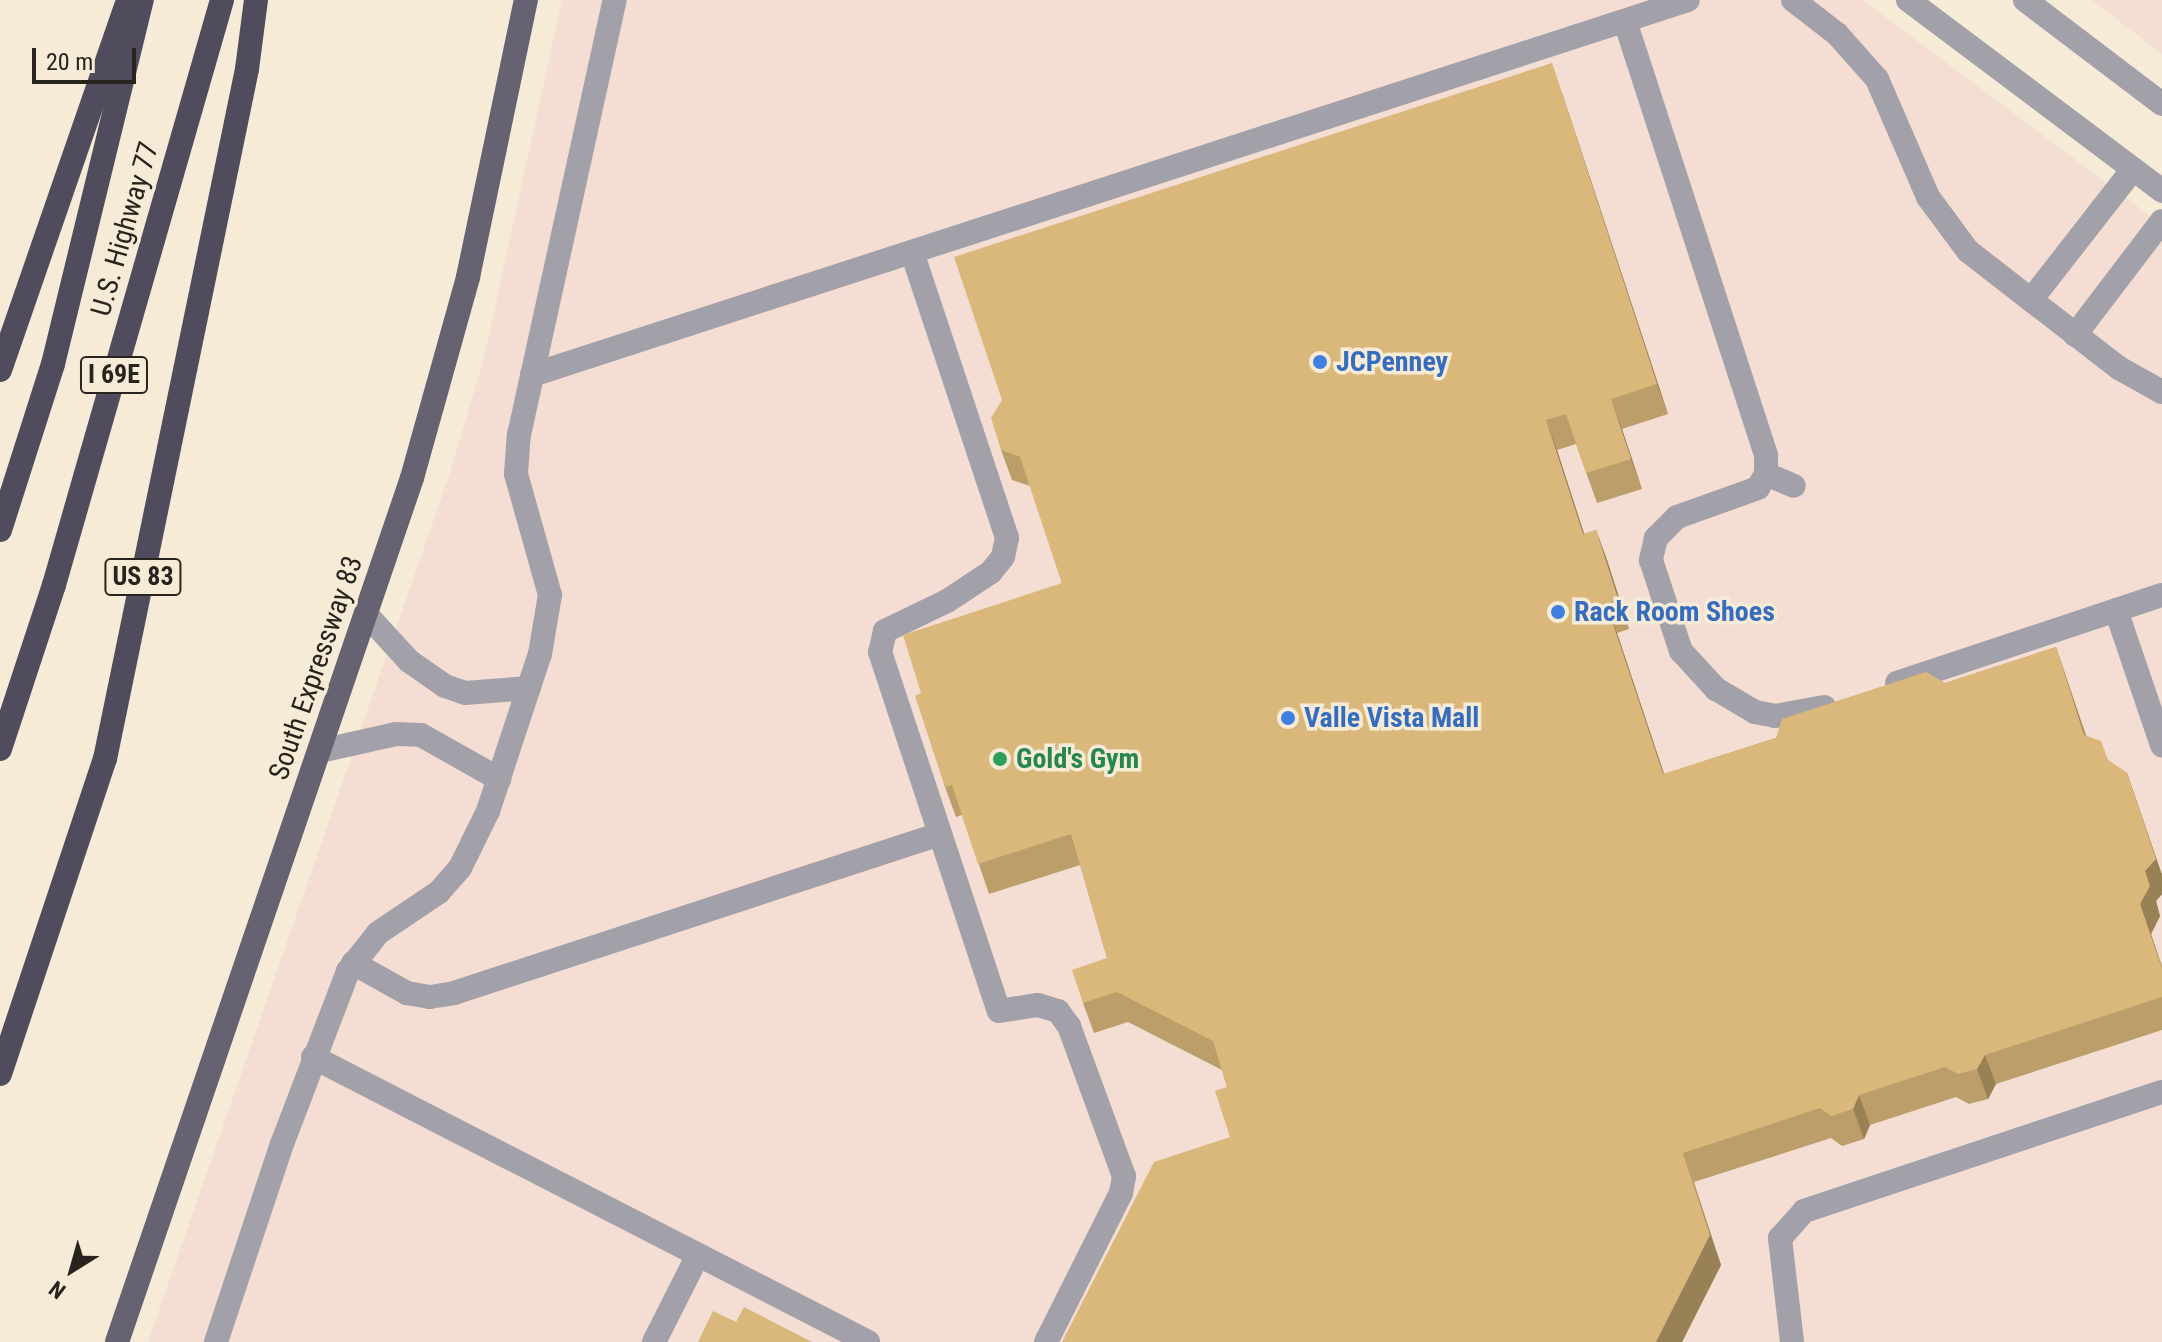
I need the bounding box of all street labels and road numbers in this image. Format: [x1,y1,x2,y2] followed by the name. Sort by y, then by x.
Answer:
[84,138,166,320] street label: U.S. Highway 77
[78,353,150,397] road number: I 69E
[262,552,370,784] street label: South Expressway 83
[103,555,183,599] road number: US 83

